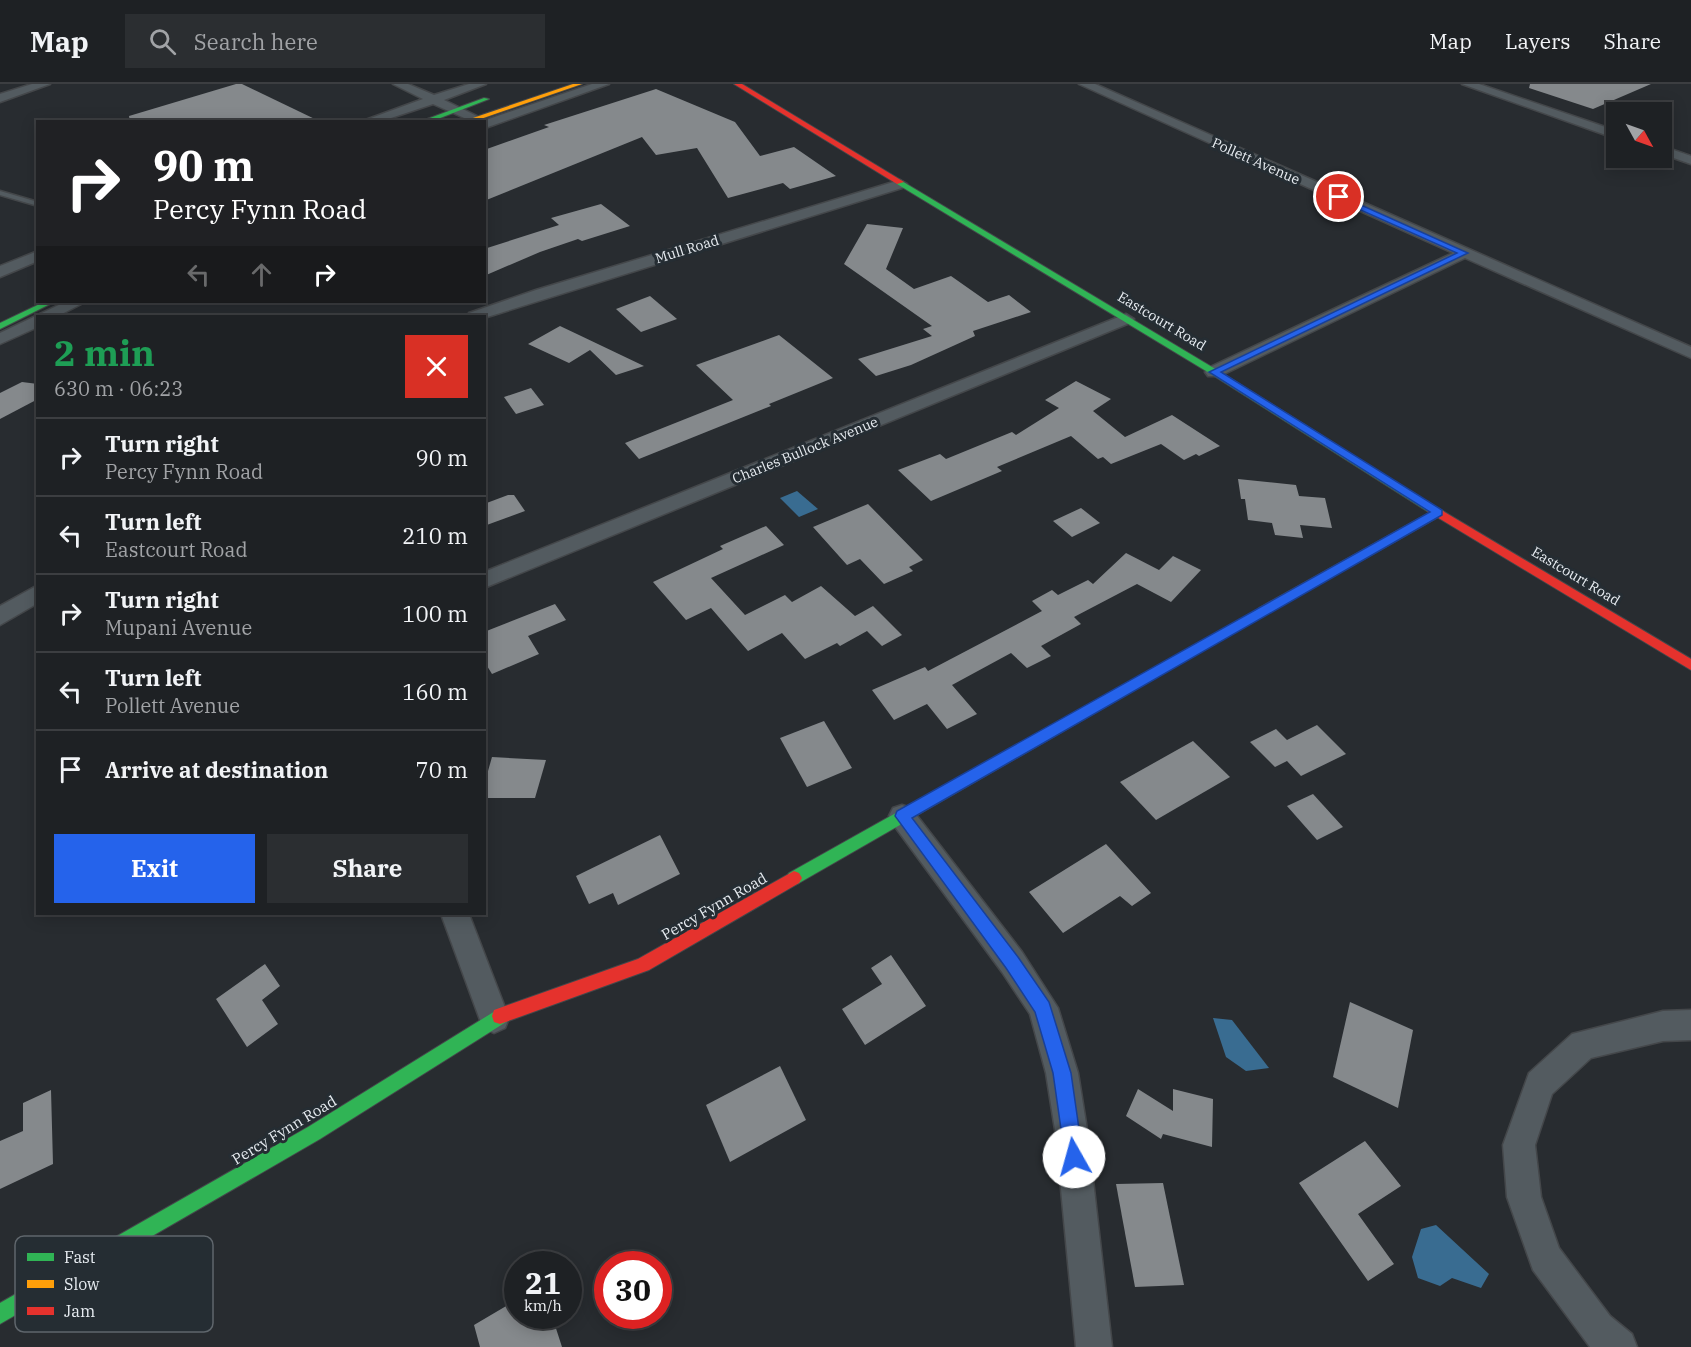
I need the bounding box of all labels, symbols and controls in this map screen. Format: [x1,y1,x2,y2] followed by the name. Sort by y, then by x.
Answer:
[125,14,545,68] search box
[30,23,89,60] text: Map
[146,25,179,58] icon: search
[194,27,318,56] text: Search here
[1429,27,1472,55] text: Map
[1505,27,1571,55] text: Layers
[1604,27,1661,55] text: Share
[1606,102,1672,168] north arrow
[1606,102,1672,168] map controls
[1209,134,1303,188] street label: Pollett Avenue
[153,138,254,193] text: 90 m
[54,144,132,222] icon: right
[1313,171,1364,222] pin
[1322,180,1355,213] icon: arrive
[153,191,367,226] text: Percy Fynn Road
[653,231,722,267] street label: Mull Road
[182,258,215,291] icon: left
[245,258,278,291] icon: ahead
[308,258,341,291] icon: right
[1115,288,1210,355] street label: Eastcourt Road
[54,329,155,376] text: 2 min
[405,335,468,398] button: close
[54,375,183,402] text: 630 m · 06:23
[729,413,881,487] street label: Charles Bullock Avenue
[105,429,219,458] text: Turn right
[54,441,87,474] icon: right
[416,443,468,472] text: 90 m
[105,458,263,485] text: Percy Fynn Road
[105,507,201,536] text: Turn left
[54,519,87,552] icon: left
[402,521,468,550] text: 210 m
[105,536,248,563] text: Eastcourt Road
[1529,543,1624,610] street label: Eastcourt Road
[105,585,219,614] text: Turn right
[54,597,87,630] icon: right
[402,599,468,628] text: 100 m
[105,614,252,641] text: Mupani Avenue
[105,663,201,692] text: Turn left
[54,675,87,708] icon: left
[402,677,468,706] text: 160 m
[105,692,240,719] text: Pollett Avenue
[54,753,87,786] icon: arrive
[105,755,328,784] text: Arrive at destination
[416,755,468,784] text: 70 m
[54,834,255,903] button: Exit
[267,834,468,903] button: Share
[658,868,770,944] street label: Percy Fynn Road
[228,1091,340,1169] street label: Percy Fynn Road
[1042,1125,1106,1189] position arrow
[15,1236,213,1332] legend
[64,1247,96,1267] text: Fast
[594,1251,672,1329] speed limit sign: 30
[525,1263,561,1302] text: 21
[64,1274,100,1294] text: Slow
[524,1296,562,1315] text: km/h
[64,1301,95,1321] text: Jam

